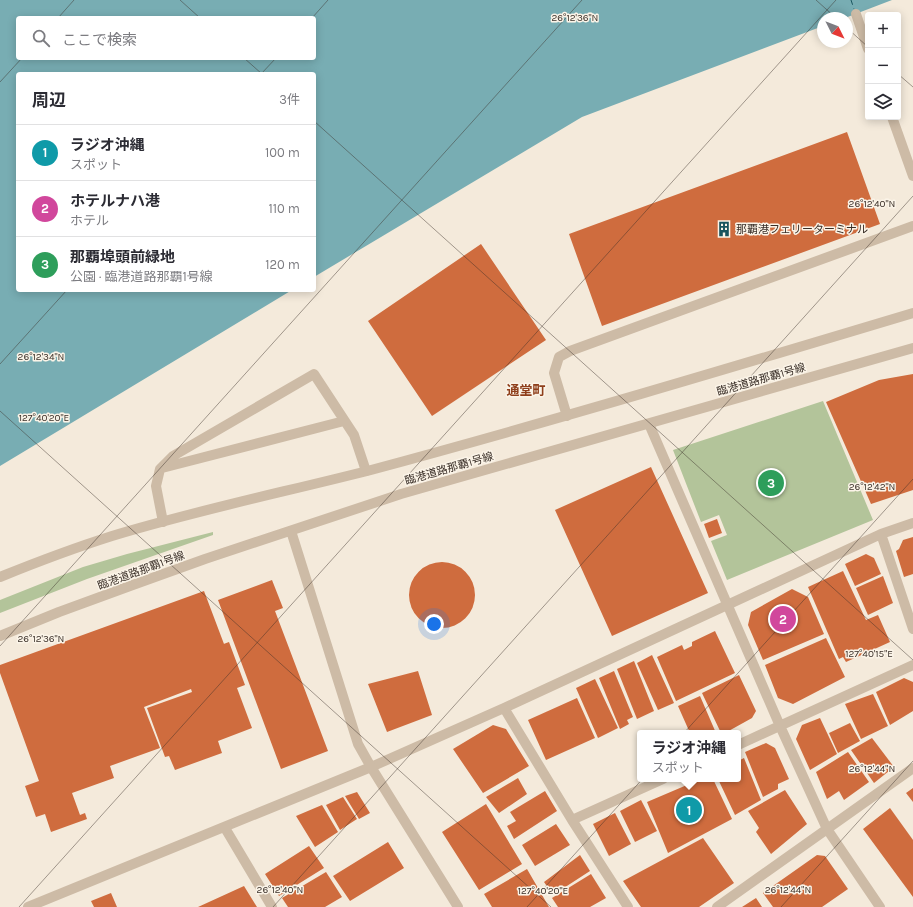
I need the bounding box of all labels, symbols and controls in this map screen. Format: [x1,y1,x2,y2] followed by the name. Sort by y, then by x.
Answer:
[552,12,598,24] text: 26°12'36"N
[817,12,853,48] north arrow
[865,12,901,120] map controls
[865,12,901,48] button: +
[16,16,316,60] search box
[30,27,52,49] icon: search
[62,31,137,49] text: ここで検索
[865,48,901,84] button: −
[865,84,901,120] button: layers
[32,90,66,110] text: 周辺
[279,92,300,107] text: 3件
[70,136,145,154] text: ラジオ沖縄
[43,145,47,160] text: 1
[265,145,300,160] text: 100 m
[70,157,122,172] text: スポット
[70,192,160,210] text: ホテルナハ港
[849,198,895,210] text: 26°12'40"N
[41,201,49,216] text: 2
[268,201,300,216] text: 110 m
[70,213,109,228] text: ホテル
[715,220,733,238] building icon: 那覇港フェリーターミナル
[736,223,868,236] place label: 那覇港フェリーターミナル
[70,248,175,266] text: 那覇埠頭前緑地
[41,257,49,272] text: 3
[265,257,300,272] text: 120 m
[70,269,213,284] text: 公園 · 臨港道路那覇1号線
[18,351,64,363] text: 26°12'34"N
[715,361,807,398] street label: 臨港道路那覇1号線
[506,383,546,398] district label: 通堂町
[19,412,69,424] text: 127°40'20"E
[403,450,495,487] street label: 臨港道路那覇1号線
[758,468,784,498] pin: 3
[849,481,895,493] text: 26°12'42"N
[96,549,186,592] street label: 臨港道路那覇1号線
[770,604,796,634] pin: 2
[424,614,444,634] your location
[18,633,64,645] text: 26°12'36"N
[845,648,893,660] text: 127°40'15"E
[637,730,741,782] popup
[652,739,726,757] text: ラジオ沖縄
[652,760,704,775] text: スポット
[849,763,895,775] text: 26°12'44"N
[676,795,702,825] pin: 1
[257,884,303,896] text: 26°12'40"N
[765,884,811,896] text: 26°12'44"N
[518,885,568,897] text: 127°40'20"E

